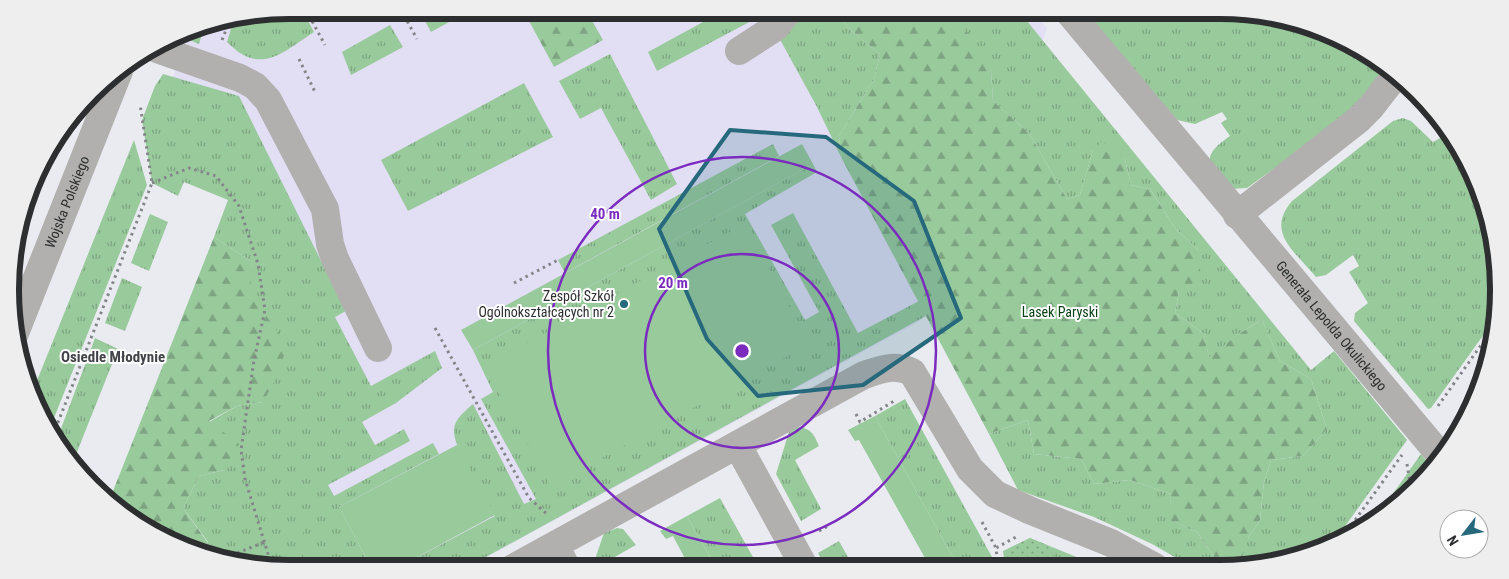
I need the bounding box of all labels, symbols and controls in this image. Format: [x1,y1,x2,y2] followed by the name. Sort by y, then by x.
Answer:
[42,154,92,250] street label: Wojska Polskiego
[590,205,620,223] text: 40 m
[1273,258,1390,394] street label: Generała Lepolda Okulickiego
[658,274,688,292] text: 20 m
[478,288,614,320] place label: Zespół Szkół Ogólnokształcących nr 2
[618,298,630,310] marker: Zespół Szkół Ogólnokształcących nr 2
[1022,304,1098,320] park label: Lasek Paryski
[733,342,751,360] centre of rings
[61,348,165,366] district label: Osiedle Młodynie
[1439,509,1489,559] north arrow
[1444,533,1462,548] text: N

